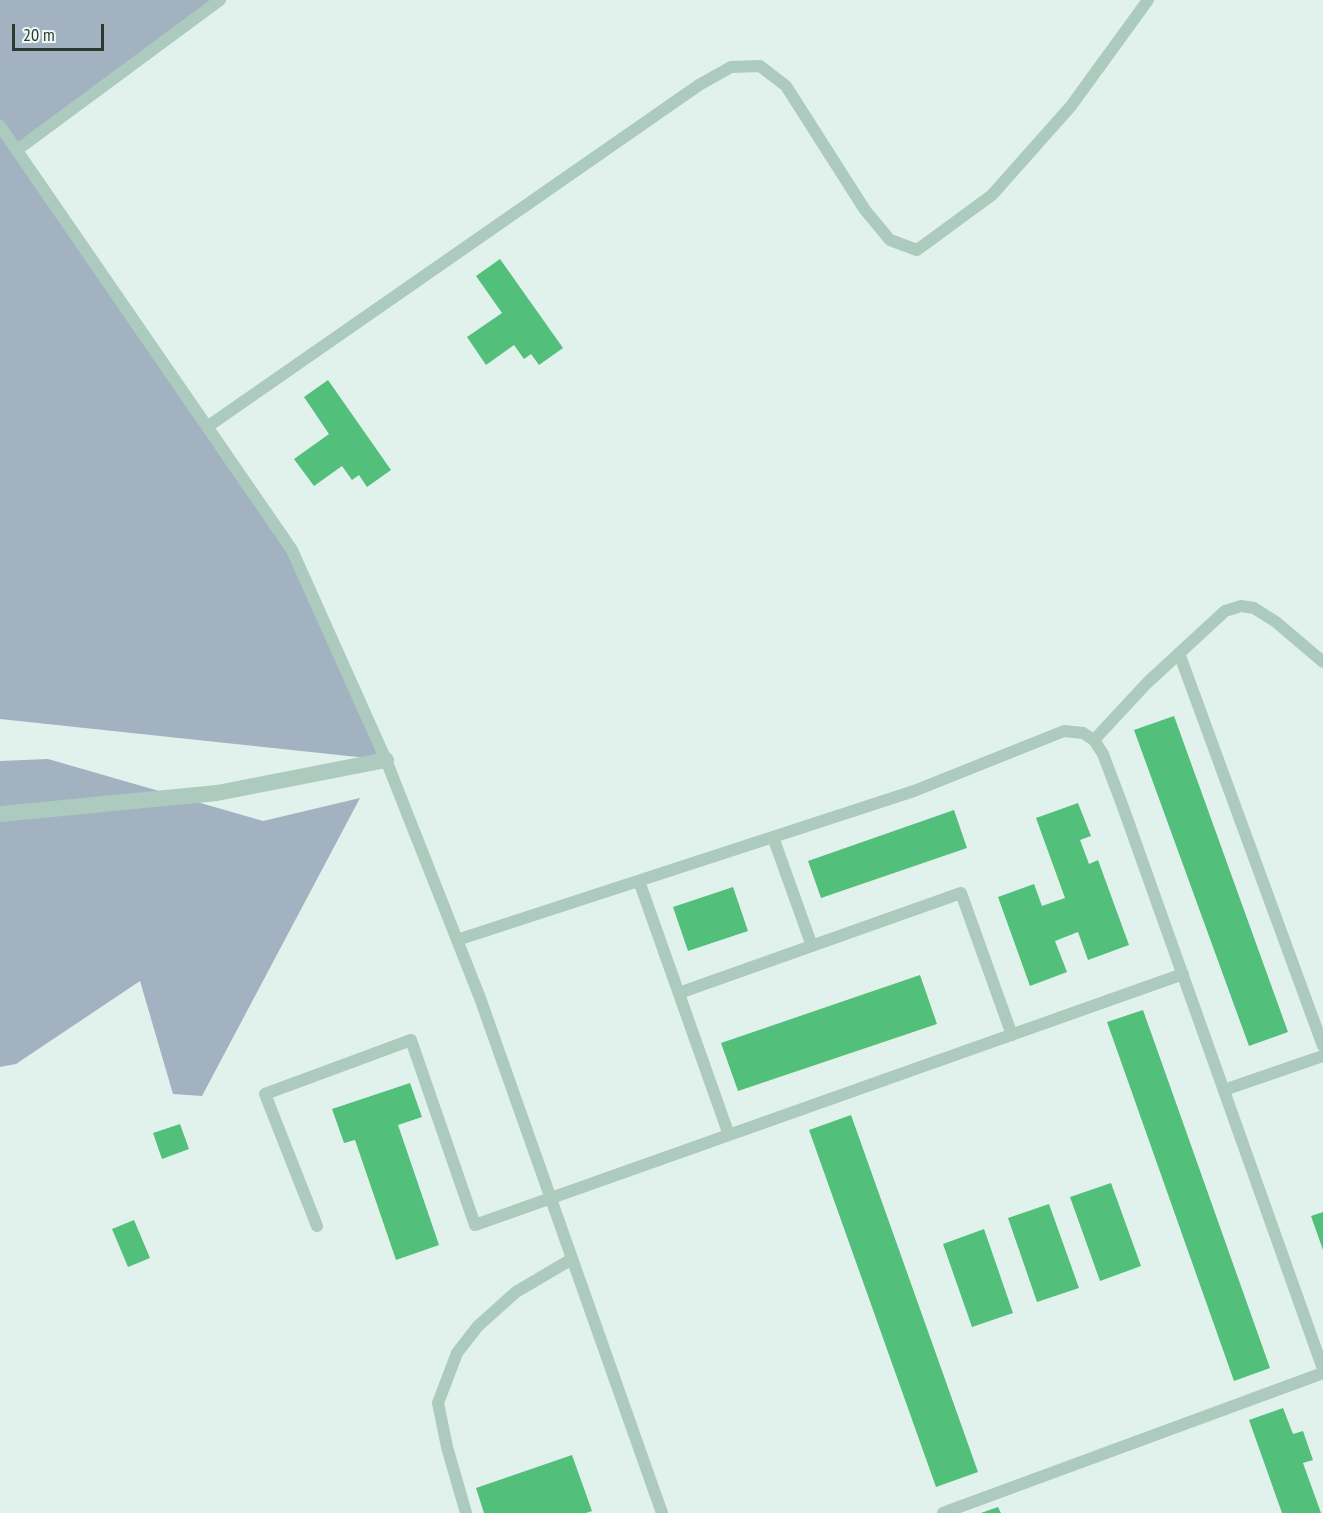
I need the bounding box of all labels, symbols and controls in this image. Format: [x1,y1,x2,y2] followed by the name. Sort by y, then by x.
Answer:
[15,12,106,50] scale bar
[23,23,55,46] text: 20 m

